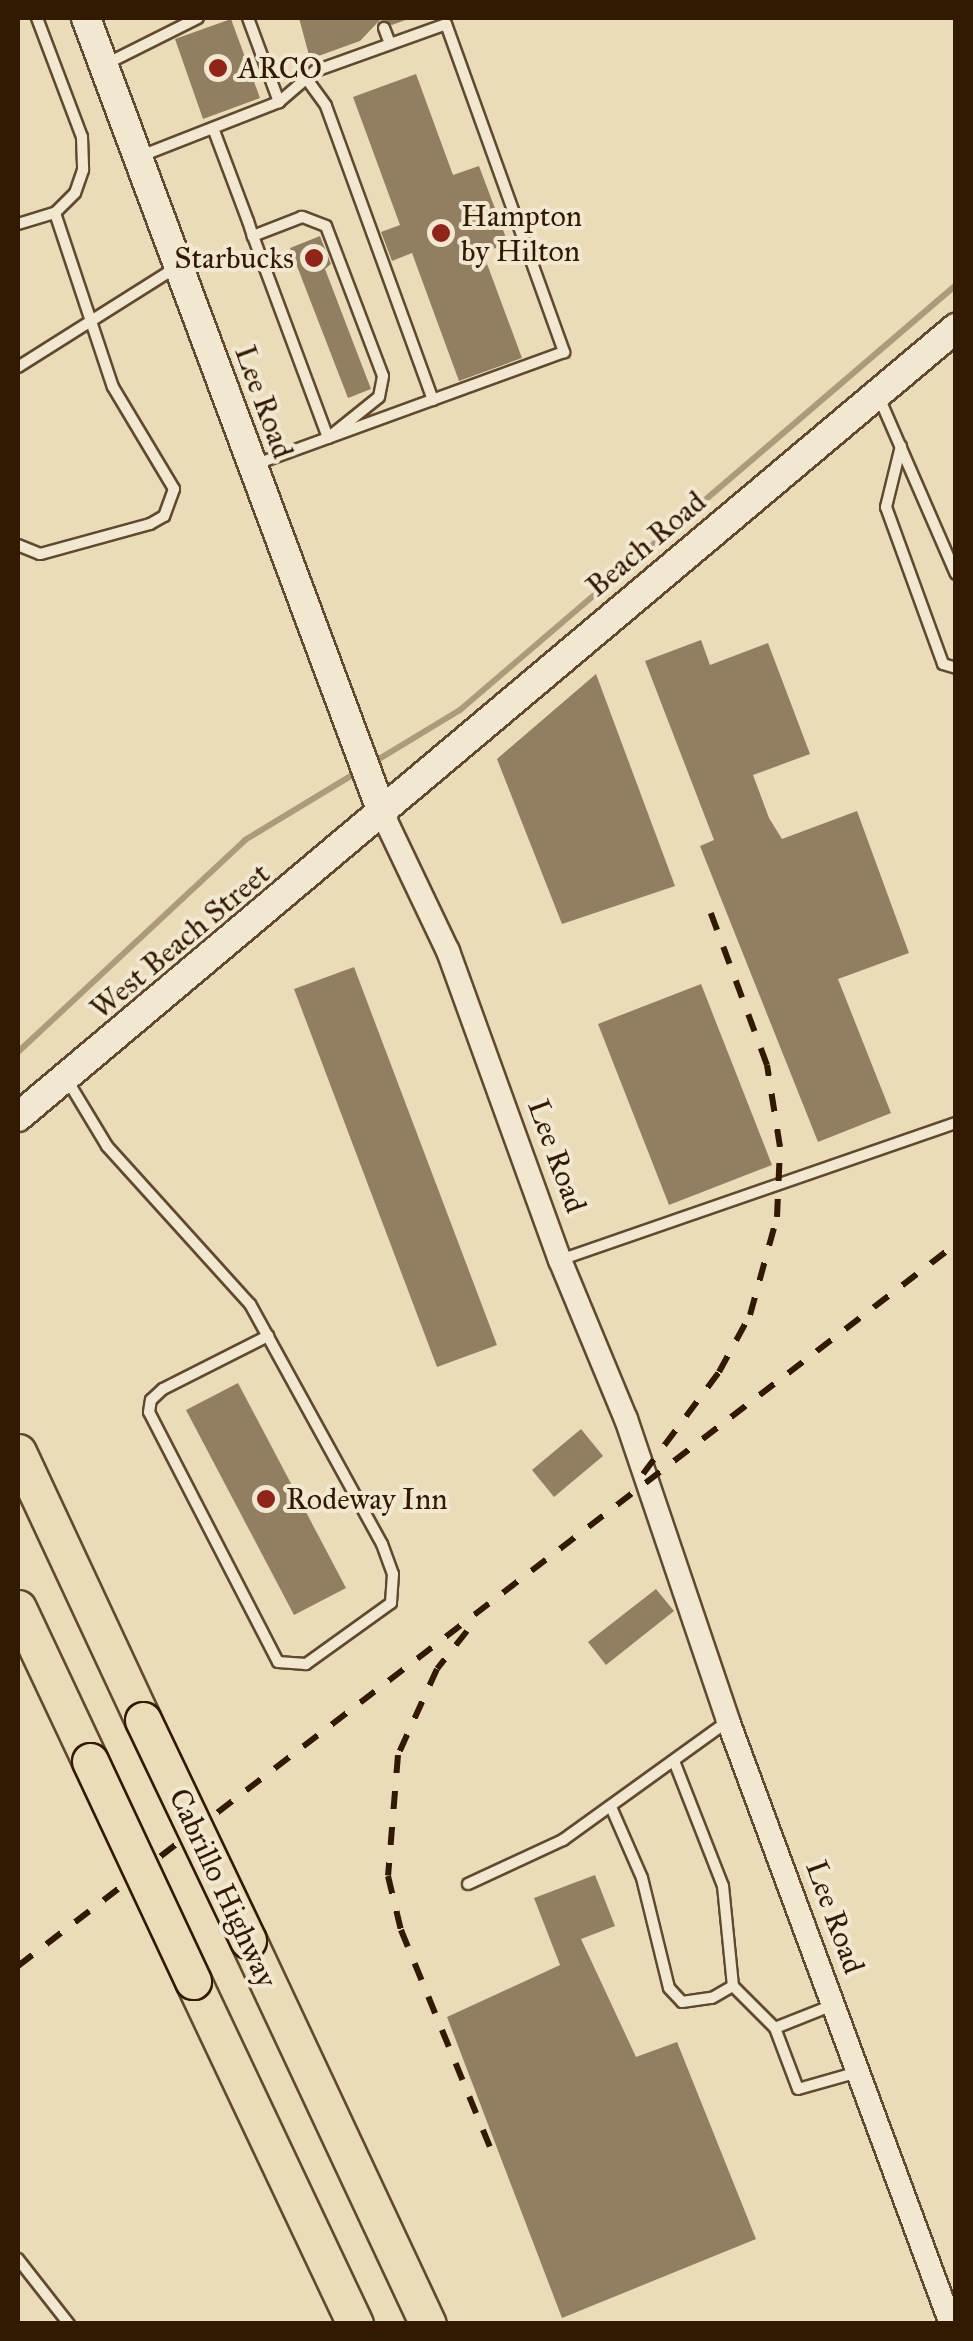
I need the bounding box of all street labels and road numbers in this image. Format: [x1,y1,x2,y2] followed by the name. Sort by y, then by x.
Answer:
[227,341,301,463] street label: Lee Road
[579,484,713,604] street label: Beach Road
[83,856,277,1026] street label: West Beach Street
[520,1095,594,1217] street label: Lee Road
[161,1783,285,1993] street label: Cabrillo Highway
[798,1856,872,1978] street label: Lee Road

